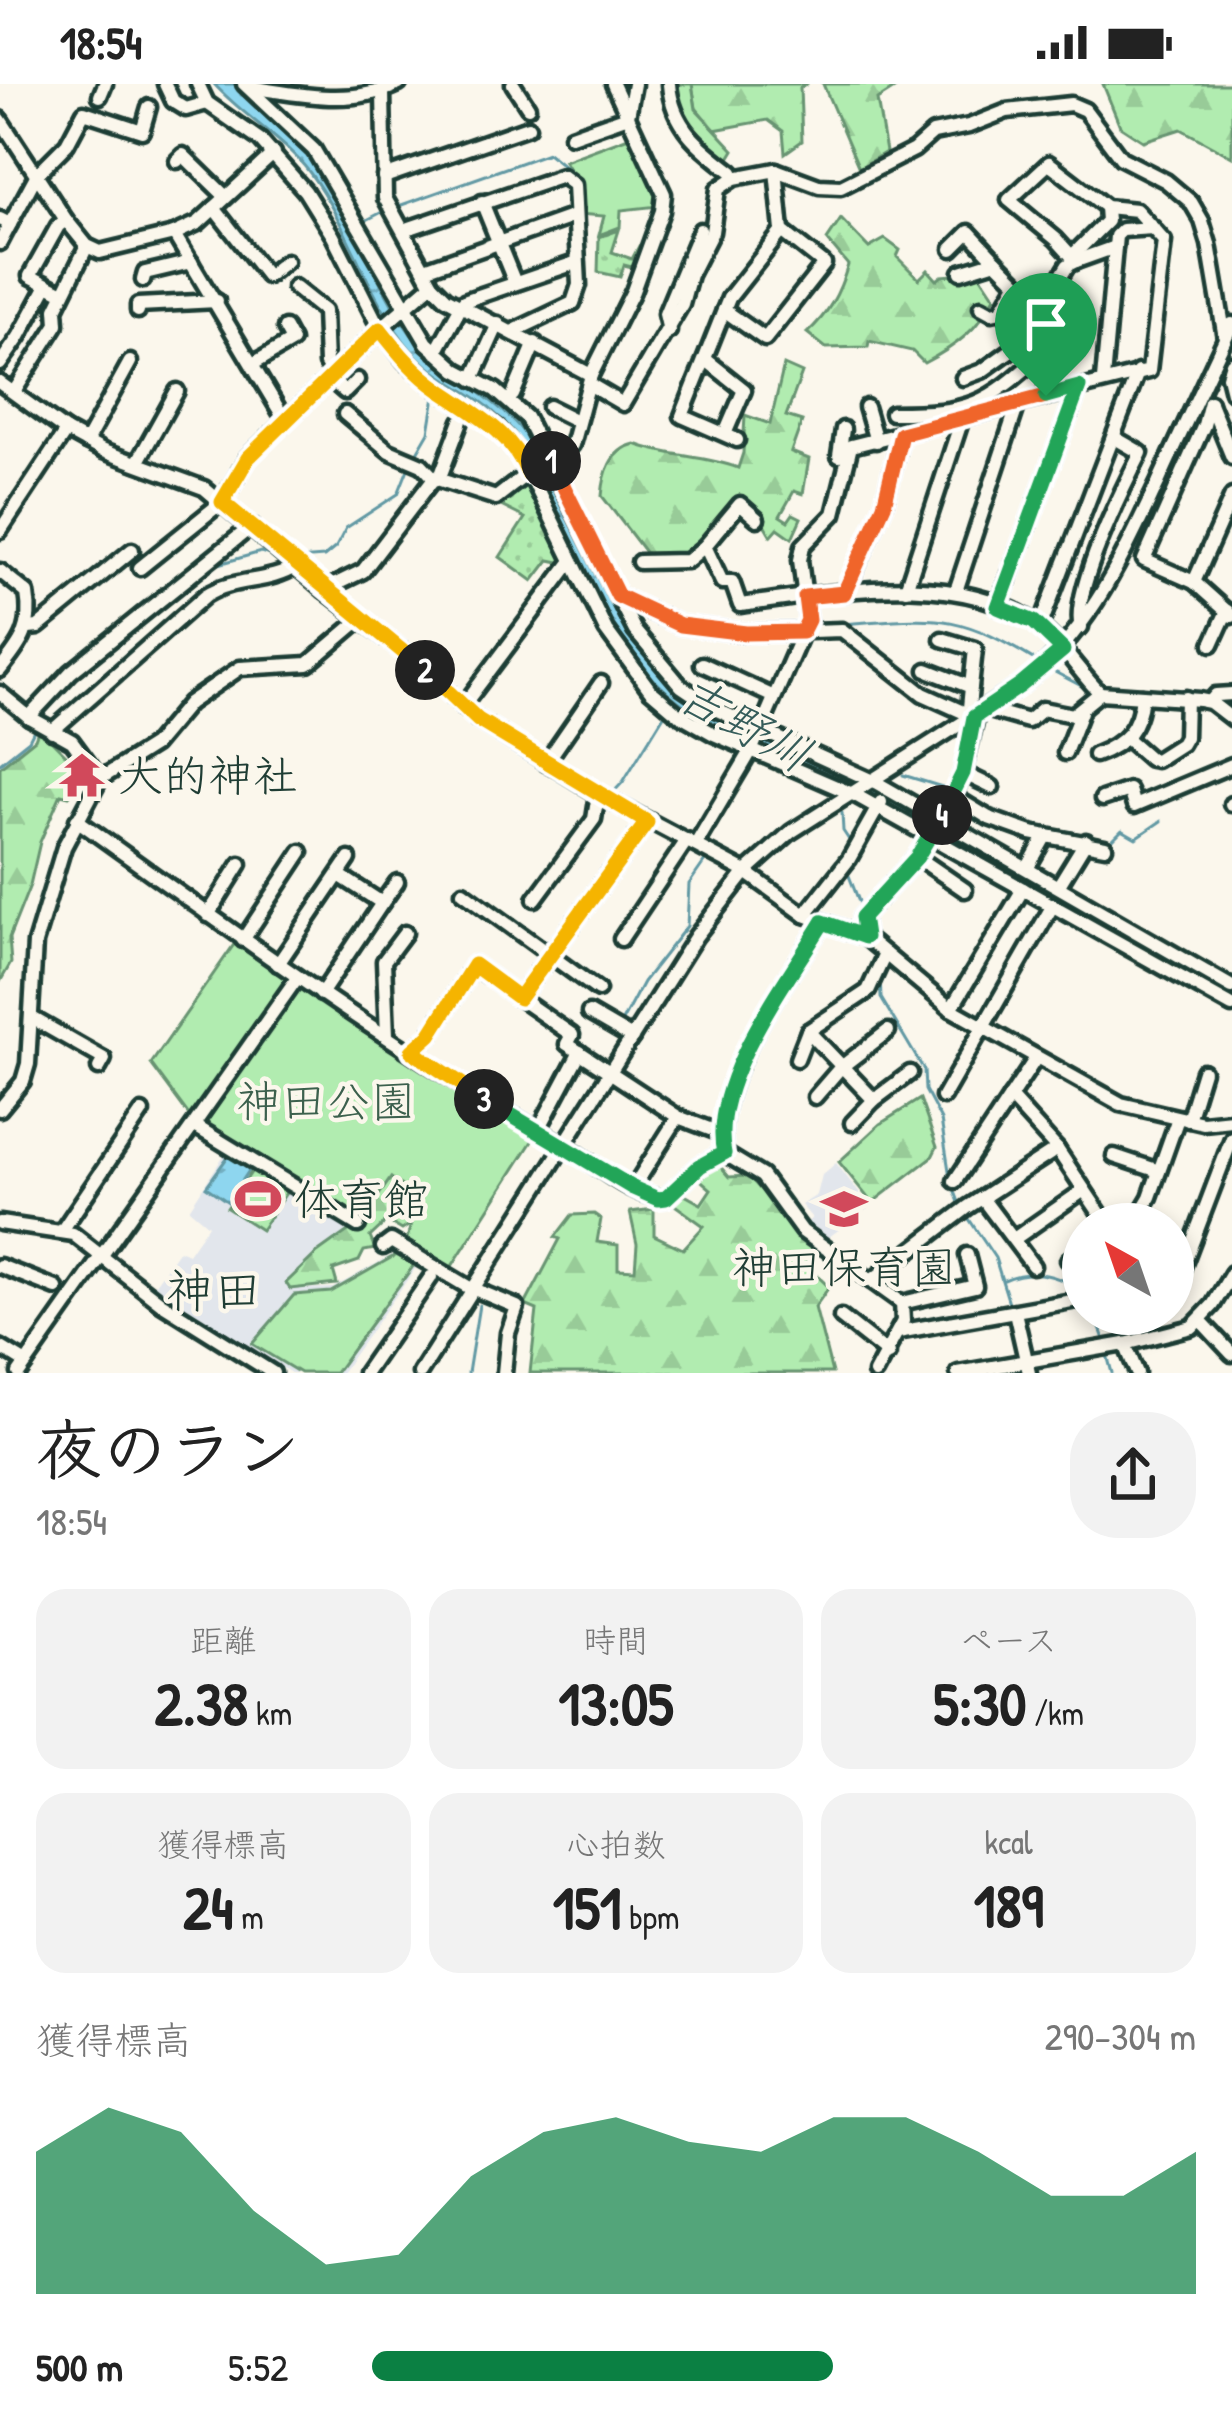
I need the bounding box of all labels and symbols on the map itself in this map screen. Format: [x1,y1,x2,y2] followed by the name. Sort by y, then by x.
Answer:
[995,273,1097,396] pin
[521,431,581,491] pin: 1
[395,640,455,700] pin: 2
[667,660,824,787] water label: 吉野川
[118,744,298,805] place label: 大的神社
[57,750,107,800] temple icon: 大的神社
[912,785,972,845] pin: 4
[454,1069,514,1129] pin: 3
[236,1070,416,1131] park label: 神田公園
[294,1168,429,1229] place label: 体育館
[233,1174,283,1224] sports icon: 体育館
[819,1184,869,1234] school or university icon: 神田保育園
[1062,1203,1194,1335] north arrow
[731,1236,957,1297] place label: 神田保育園
[166,1257,262,1322] district label: 神田

